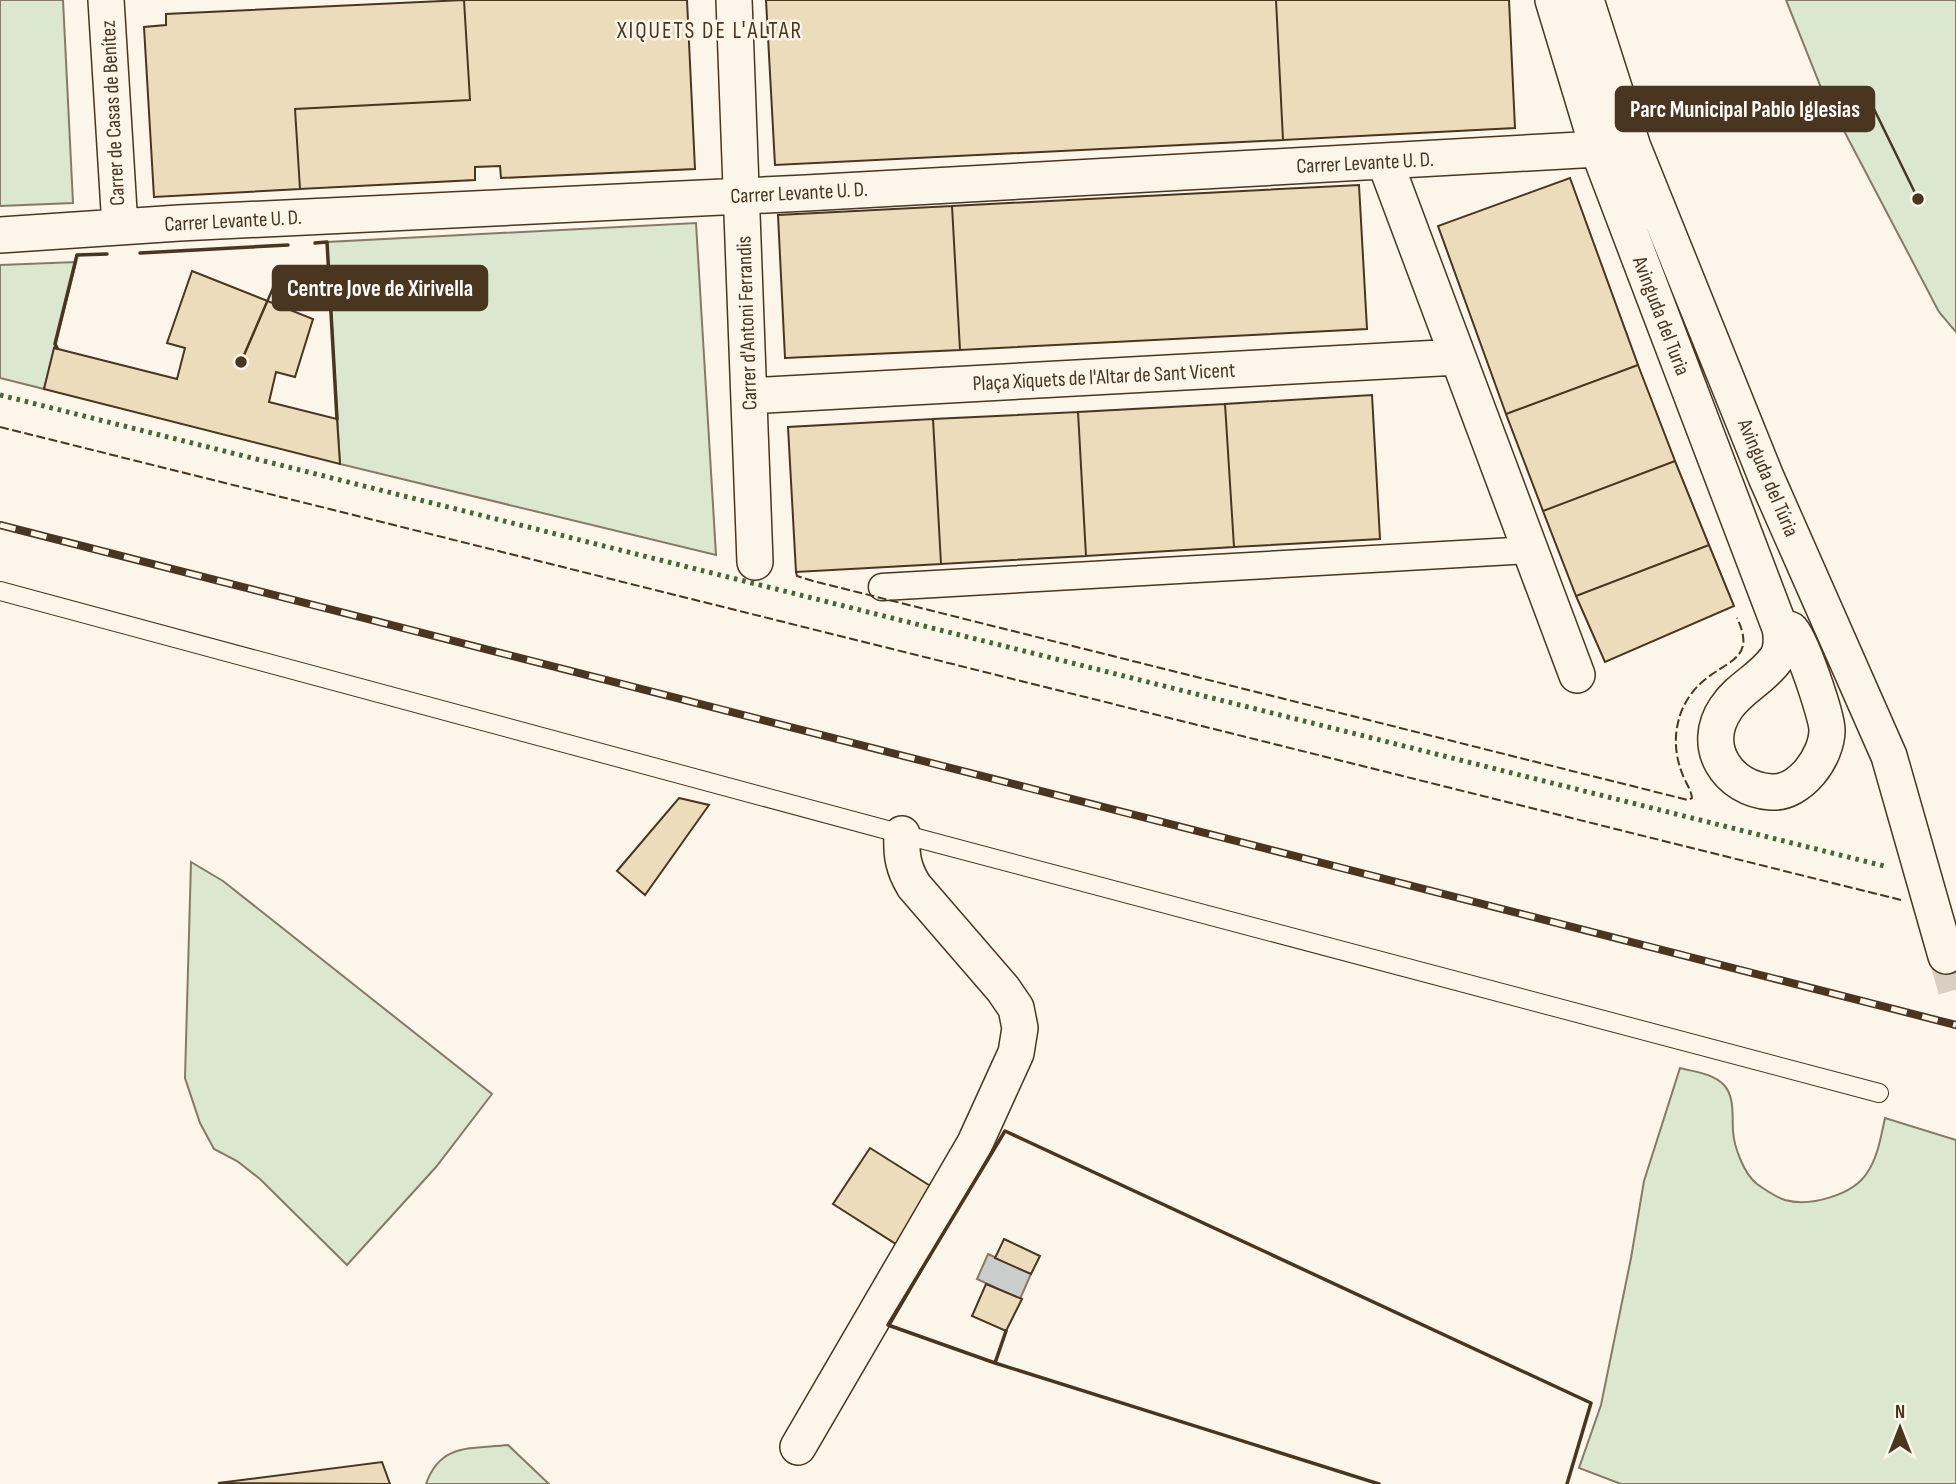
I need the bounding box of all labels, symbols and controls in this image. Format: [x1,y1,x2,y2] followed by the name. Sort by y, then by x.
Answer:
[616,17,803,45] district label: XIQUETS DE L'ALTAR
[96,19,130,206] street label: Carrer de Casas de Benítez
[1616,87,1874,131] callout: Parc Municipal Pablo Iglesias
[1630,96,1860,124] text: Parc Municipal Pablo Iglesias
[1296,147,1434,179] street label: Carrer Levante U. D.
[730,177,868,209] street label: Carrer Levante U. D.
[164,205,302,237] street label: Carrer Levante U. D.
[731,235,763,411] street label: Carrer d'Antoni Ferrandis
[1627,252,1695,379] street label: Avinguda del Turia
[273,266,487,310] callout: Centre Jove de Xirivella
[287,275,473,303] text: Centre Jove de Xirivella
[972,358,1236,396] street label: Plaça Xiquets de l'Altar de Sant Vicent
[1732,414,1804,541] street label: Avinguda del Túria
[1865,1393,1935,1463] north arrow
[1895,1401,1905,1424] text: N

